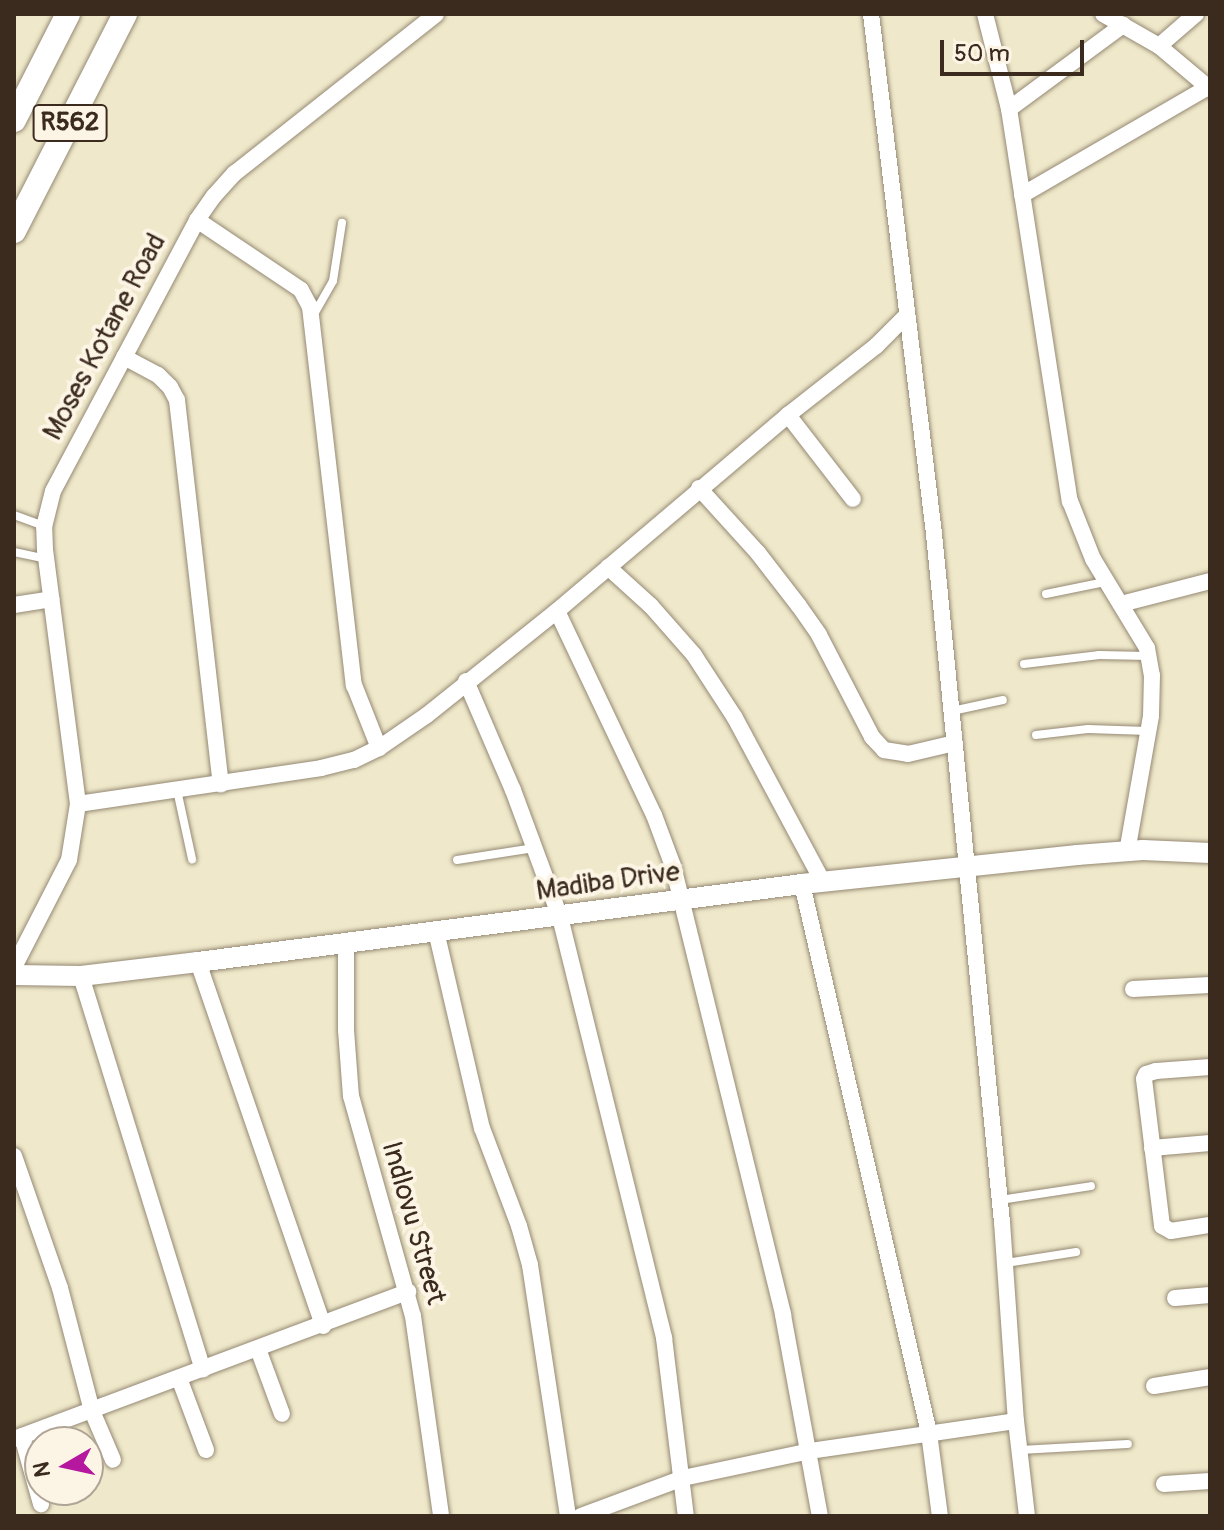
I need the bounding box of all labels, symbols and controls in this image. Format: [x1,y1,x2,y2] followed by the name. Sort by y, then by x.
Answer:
[944,24,1088,74] scale bar
[954,39,1010,68] text: 50 m
[32,101,108,145] road number: R562
[36,228,174,446] street label: Moses Kotane Road
[534,855,682,909] street label: Madiba Drive
[374,1138,452,1308] street label: Indlovu Street
[24,1426,104,1506] north arrow
[27,1460,57,1479] text: N

